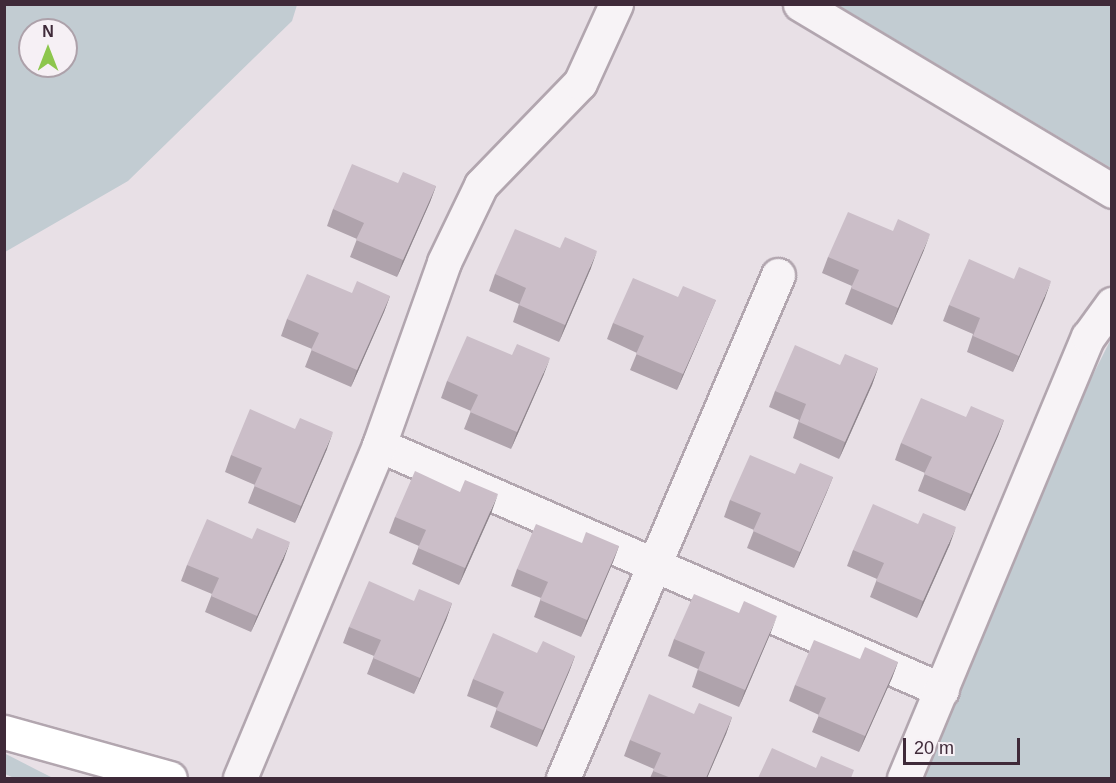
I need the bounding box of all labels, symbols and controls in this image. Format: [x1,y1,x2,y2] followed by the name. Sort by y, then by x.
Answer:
[18,18,78,78] north arrow
[42,23,54,40] text: N
[906,726,1023,764] scale bar
[914,738,954,758] text: 20 m

